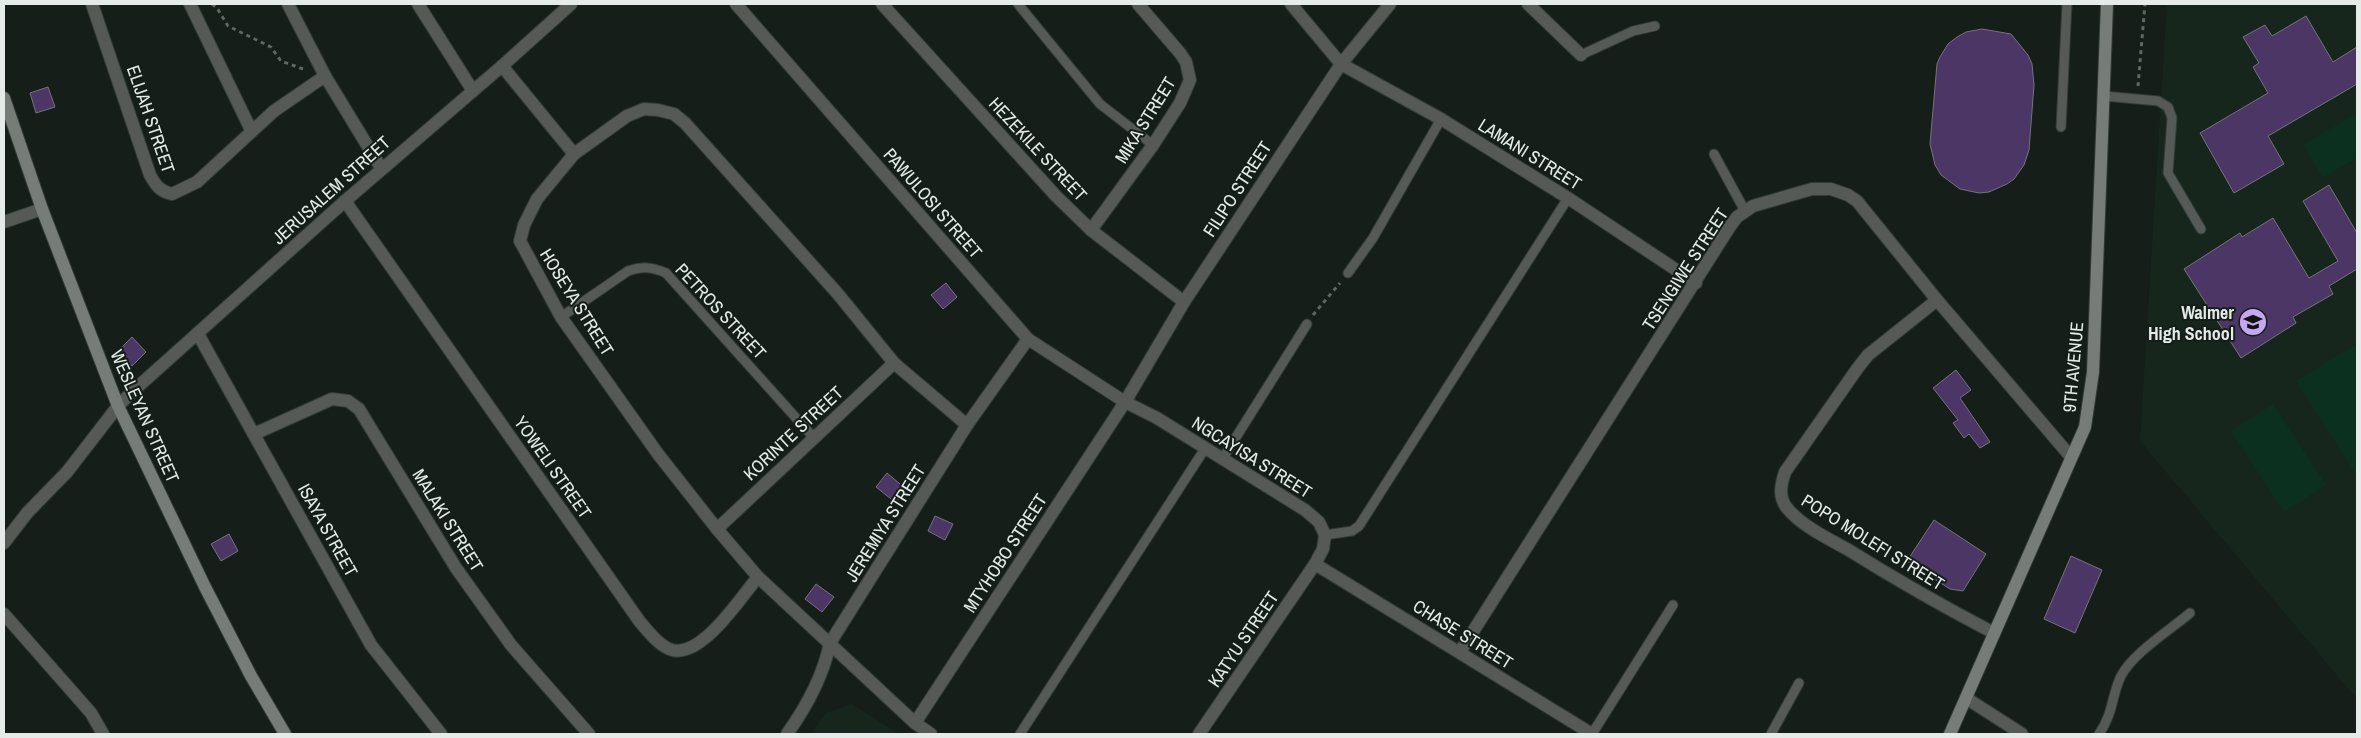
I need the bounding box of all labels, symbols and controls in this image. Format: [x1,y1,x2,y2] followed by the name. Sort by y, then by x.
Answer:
[121,62,181,176] street label: ELIJAH STREET
[1109,72,1181,168] street label: MIKA STREET
[983,92,1093,206] street label: HEZEKILE STREET
[1474,112,1586,196] street label: LAMANI STREET
[267,130,395,250] street label: JERUSALEM STREET
[1197,136,1277,242] street label: FILIPO STREET
[878,142,988,264] street label: PAWULOSI STREET
[1636,203,1734,335] street label: TSENGIWE STREET
[534,244,620,360] street label: HOSEYA STREET
[670,257,772,365] street label: PETROS STREET
[2148,300,2234,346] place label: Walmer High School
[2238,307,2268,337] school or university icon: Walmer High School
[2057,321,2089,413] street label: 9TH AVENUE
[104,345,186,487] street label: WESLEYAN STREET
[738,380,848,486] street label: KORINTE STREET
[1187,410,1317,504] street label: NGCAYISA STREET
[508,411,598,523] street label: YOWELI STREET
[839,459,931,587] street label: JEREMIYA STREET
[407,464,489,576] street label: MALAKI STREET
[292,479,364,581] street label: ISAYA STREET
[1797,488,1949,596] street label: POPO MOLEFI STREET
[957,489,1053,617] street label: MTYHOBO STREET
[1202,586,1284,692] street label: KATYU STREET
[1408,593,1518,675] street label: CHASE STREET

